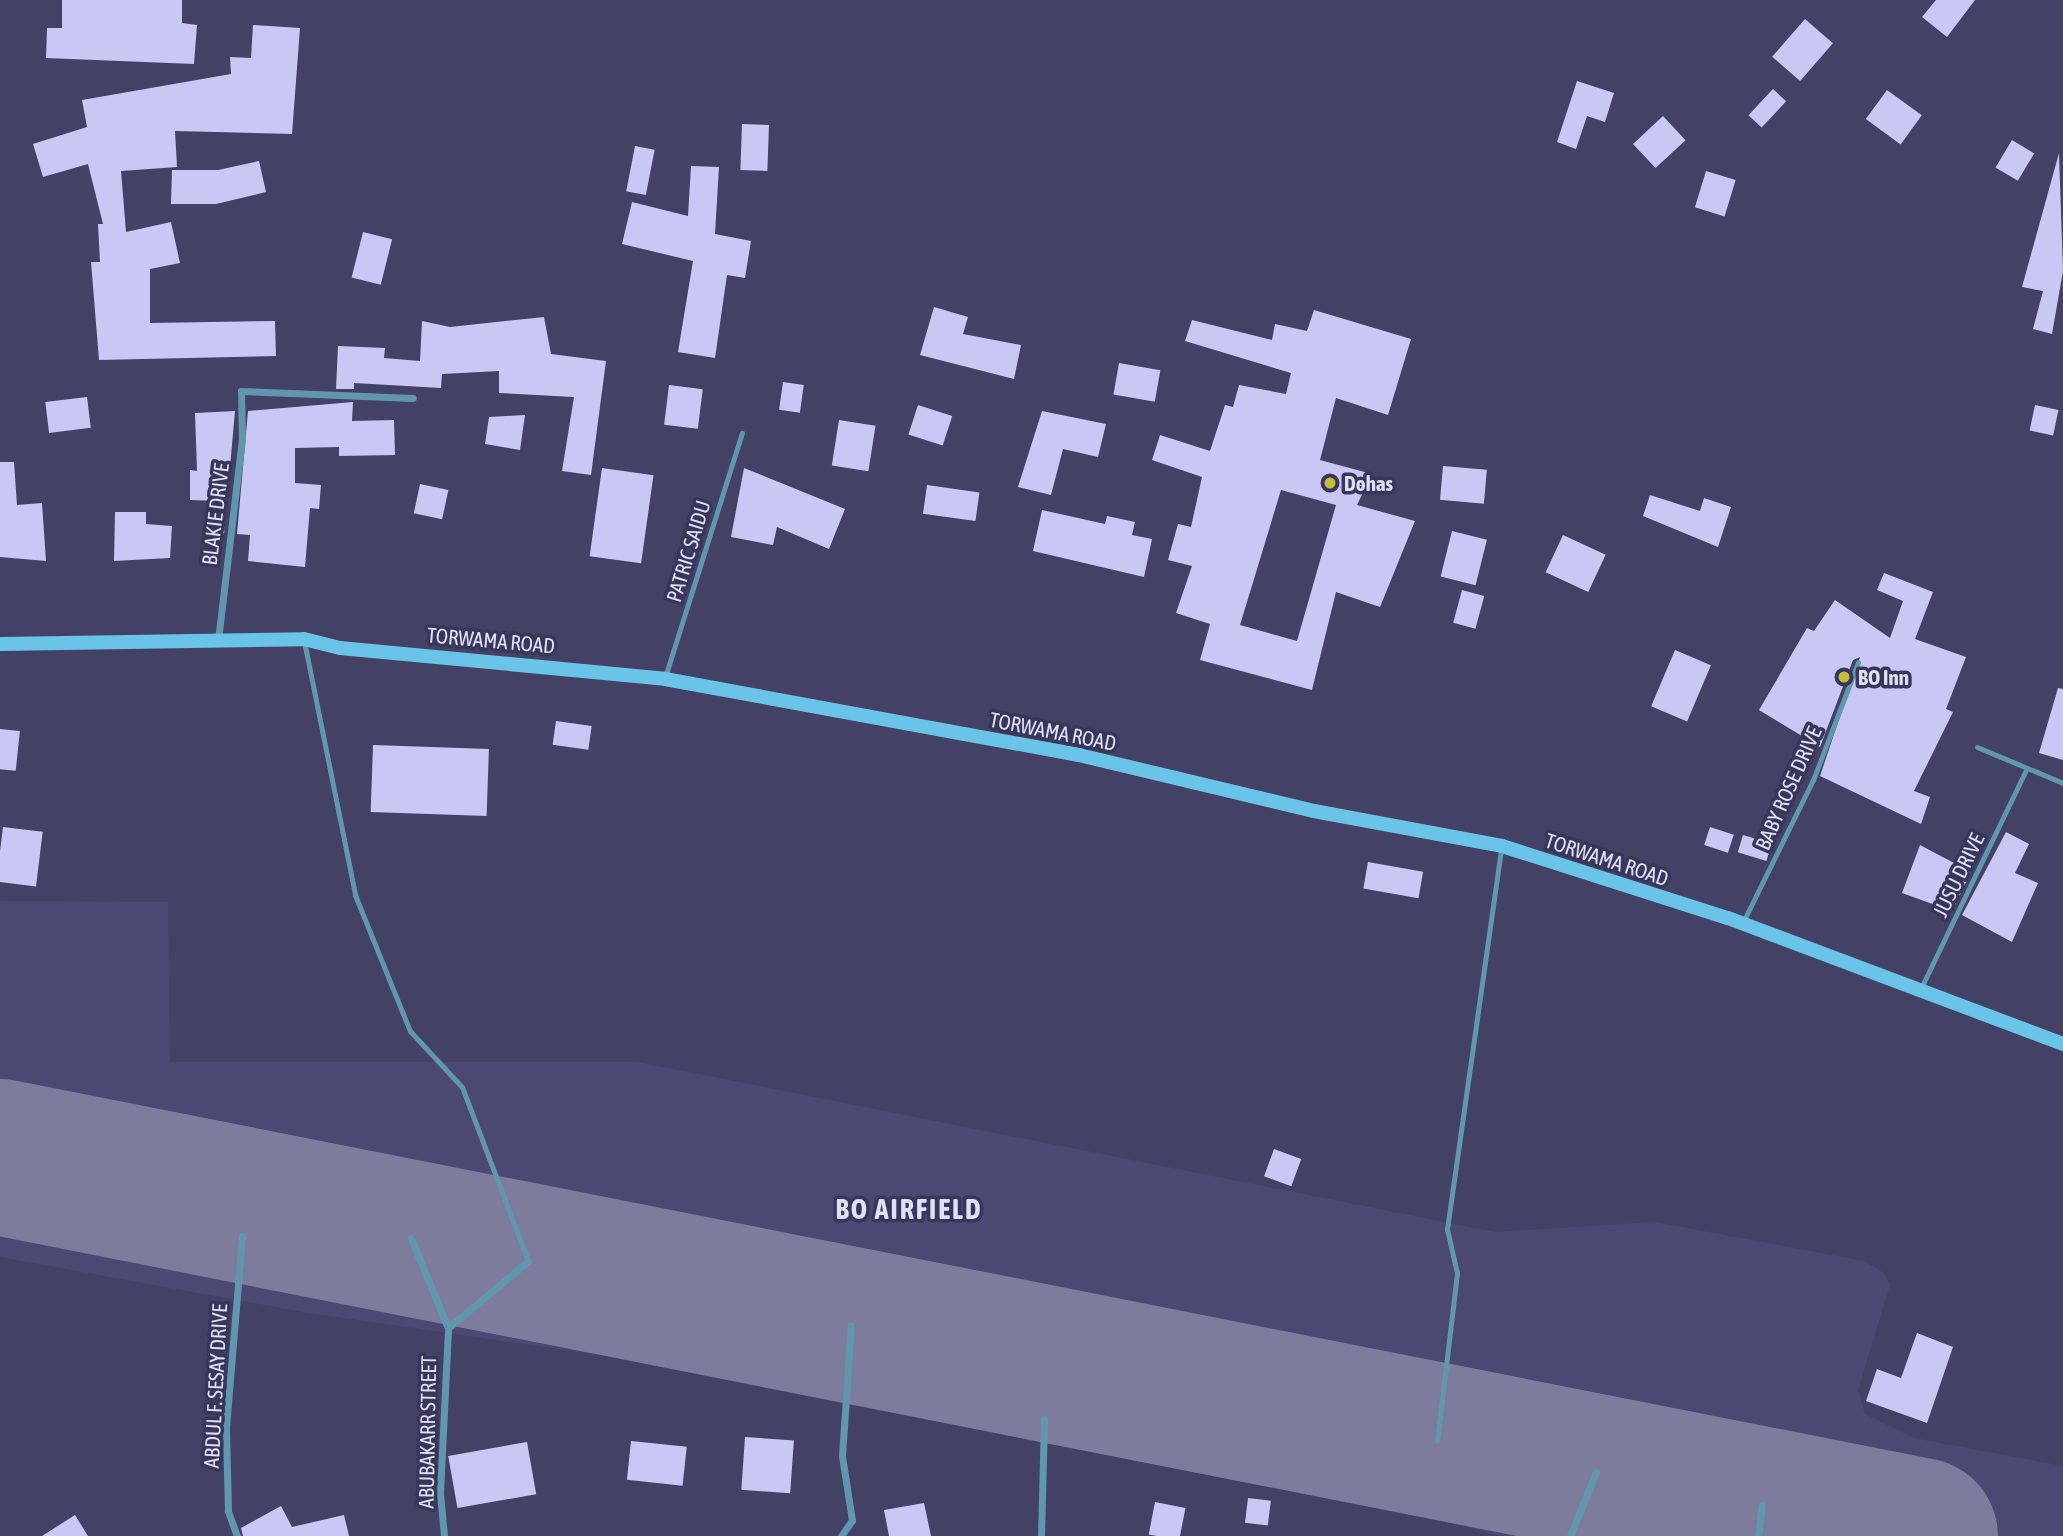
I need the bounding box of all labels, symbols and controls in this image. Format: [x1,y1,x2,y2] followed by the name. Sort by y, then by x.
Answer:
[196,462,234,566] street label: BLAKIE DRIVE
[1344,470,1393,496] place label: Dohas
[1322,475,1338,491] marker: Dohas
[661,497,715,605] street label: PATRIC SAIDU
[426,622,556,658] street label: TORWAMA ROAD
[1858,664,1909,690] place label: BO Inn
[1836,669,1852,685] marker: BO Inn
[988,706,1118,756] street label: TORWAMA ROAD
[1750,722,1826,854] street label: BABY ROSE DRIVE
[1542,827,1672,891] street label: TORWAMA ROAD
[1927,829,1989,921] street label: JUSU DRIVE
[837,1192,981,1226] district label: BO AIRFIELD
[198,1303,232,1469] street label: ABDUL F. SESAY DRIVE
[413,1355,441,1509] street label: ABUBAKARR STREET

